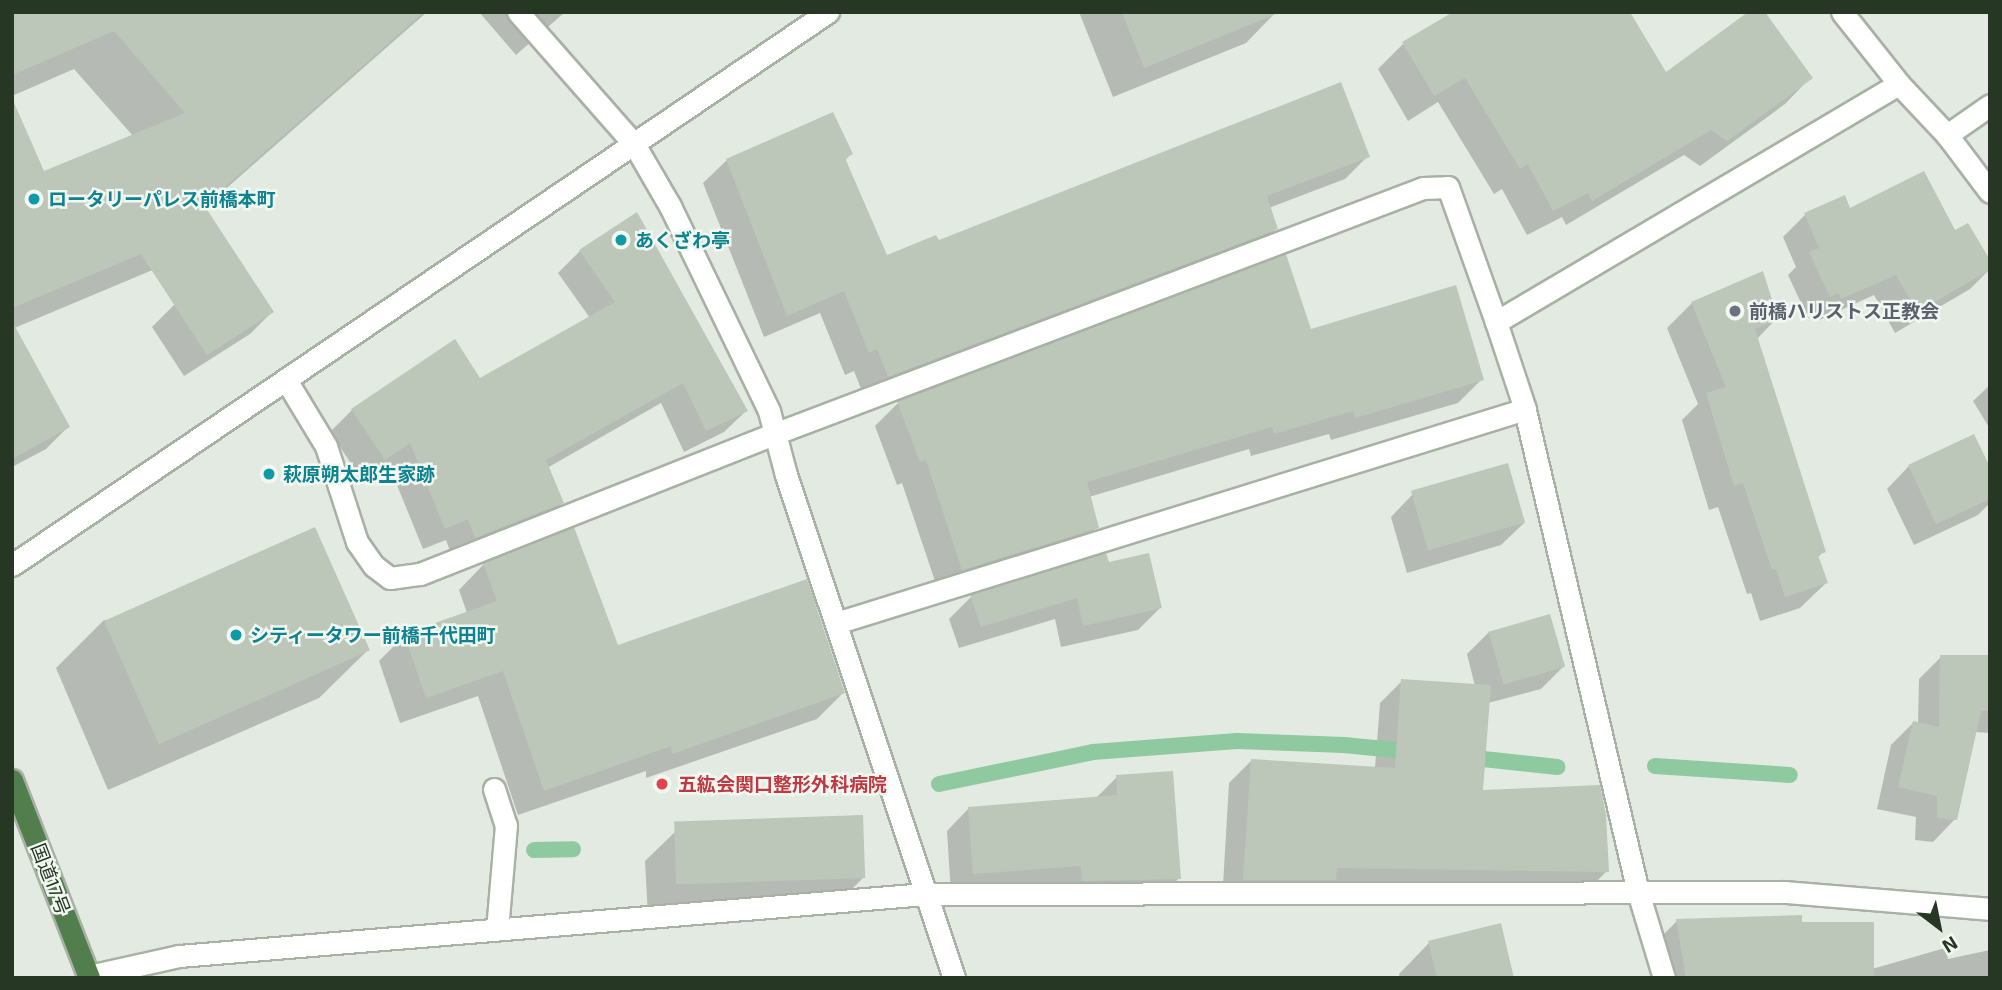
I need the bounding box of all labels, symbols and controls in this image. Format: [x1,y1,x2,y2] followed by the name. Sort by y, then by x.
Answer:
[48,188,276,210] place label: ロータリーパレス前橋本町
[26,191,42,207] marker: ロータリーパレス前橋本町
[635,229,730,251] place label: あくざわ亭
[613,232,629,248] marker: あくざわ亭
[1749,300,1939,322] place label: 前橋ハリストス正教会
[1727,303,1743,319] marker: 前橋ハリストス正教会
[283,463,435,485] place label: 萩原朔太郎生家跡
[261,466,277,482] marker: 萩原朔太郎生家跡
[250,624,497,646] place label: シティータワー前橋千代田町
[228,627,244,643] marker: シティータワー前橋千代田町
[678,773,887,795] place label: 五紘会関口整形外科病院
[652,774,672,794] marker: 五紘会関口整形外科病院
[27,840,75,918] street label: 国道17号
[1904,892,1974,962] north arrow
[1938,932,1962,959] text: N

